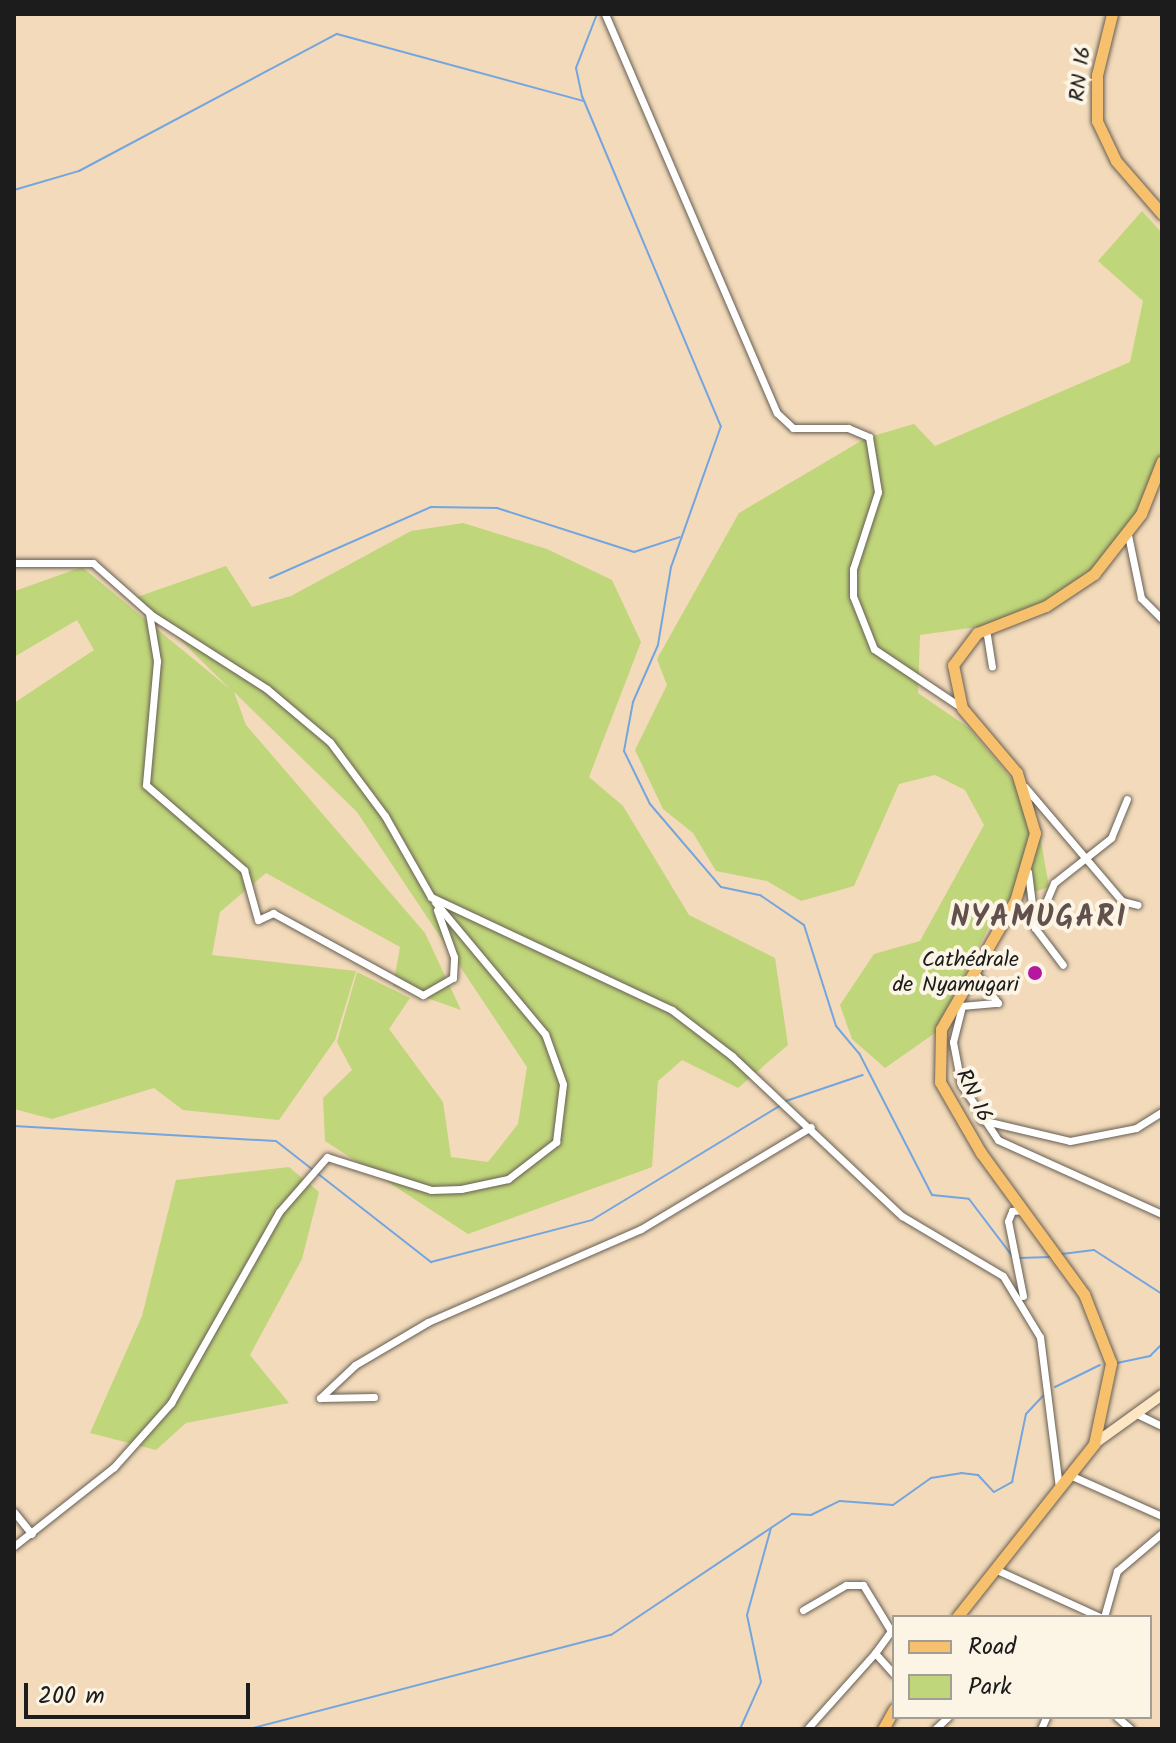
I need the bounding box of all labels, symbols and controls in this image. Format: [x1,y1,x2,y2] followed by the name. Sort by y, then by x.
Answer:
[1065,45,1097,103] street label: RN 16
[950,900,1128,936] district label: NYAMUGARI
[892,947,1019,998] place label: Cathédrale de Nyamugari
[1026,964,1044,982] marker: Cathédrale de Nyamugari
[949,1065,997,1127] street label: RN 16
[892,1615,1152,1719] legend
[968,1628,1016,1667] text: Road
[28,1667,254,1717] scale bar
[968,1668,1012,1707] text: Park
[38,1677,105,1716] text: 200 m

